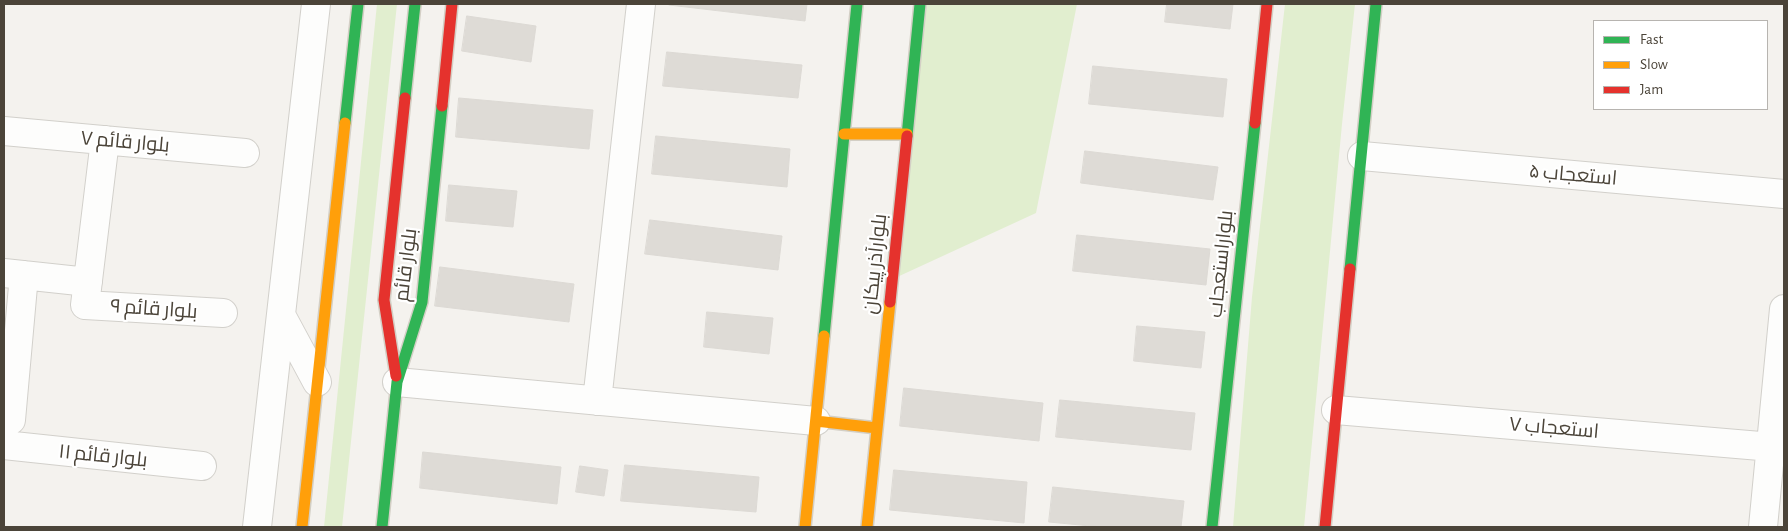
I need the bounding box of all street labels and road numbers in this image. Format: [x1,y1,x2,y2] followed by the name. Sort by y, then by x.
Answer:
[79,126,171,158] street label: بلوار قائم ۷
[1528,159,1618,191] street label: استعجاب ۵
[1203,209,1239,319] street label: بلواراستعجاب
[858,213,892,315] street label: بلوارآذر پیکان
[390,227,422,303] street label: بلوار قائم
[110,294,198,324] street label: بلوار قائم ۹
[1508,412,1600,444] street label: استعجاب ۷
[57,439,149,473] street label: بلوار قائم ۱۱

